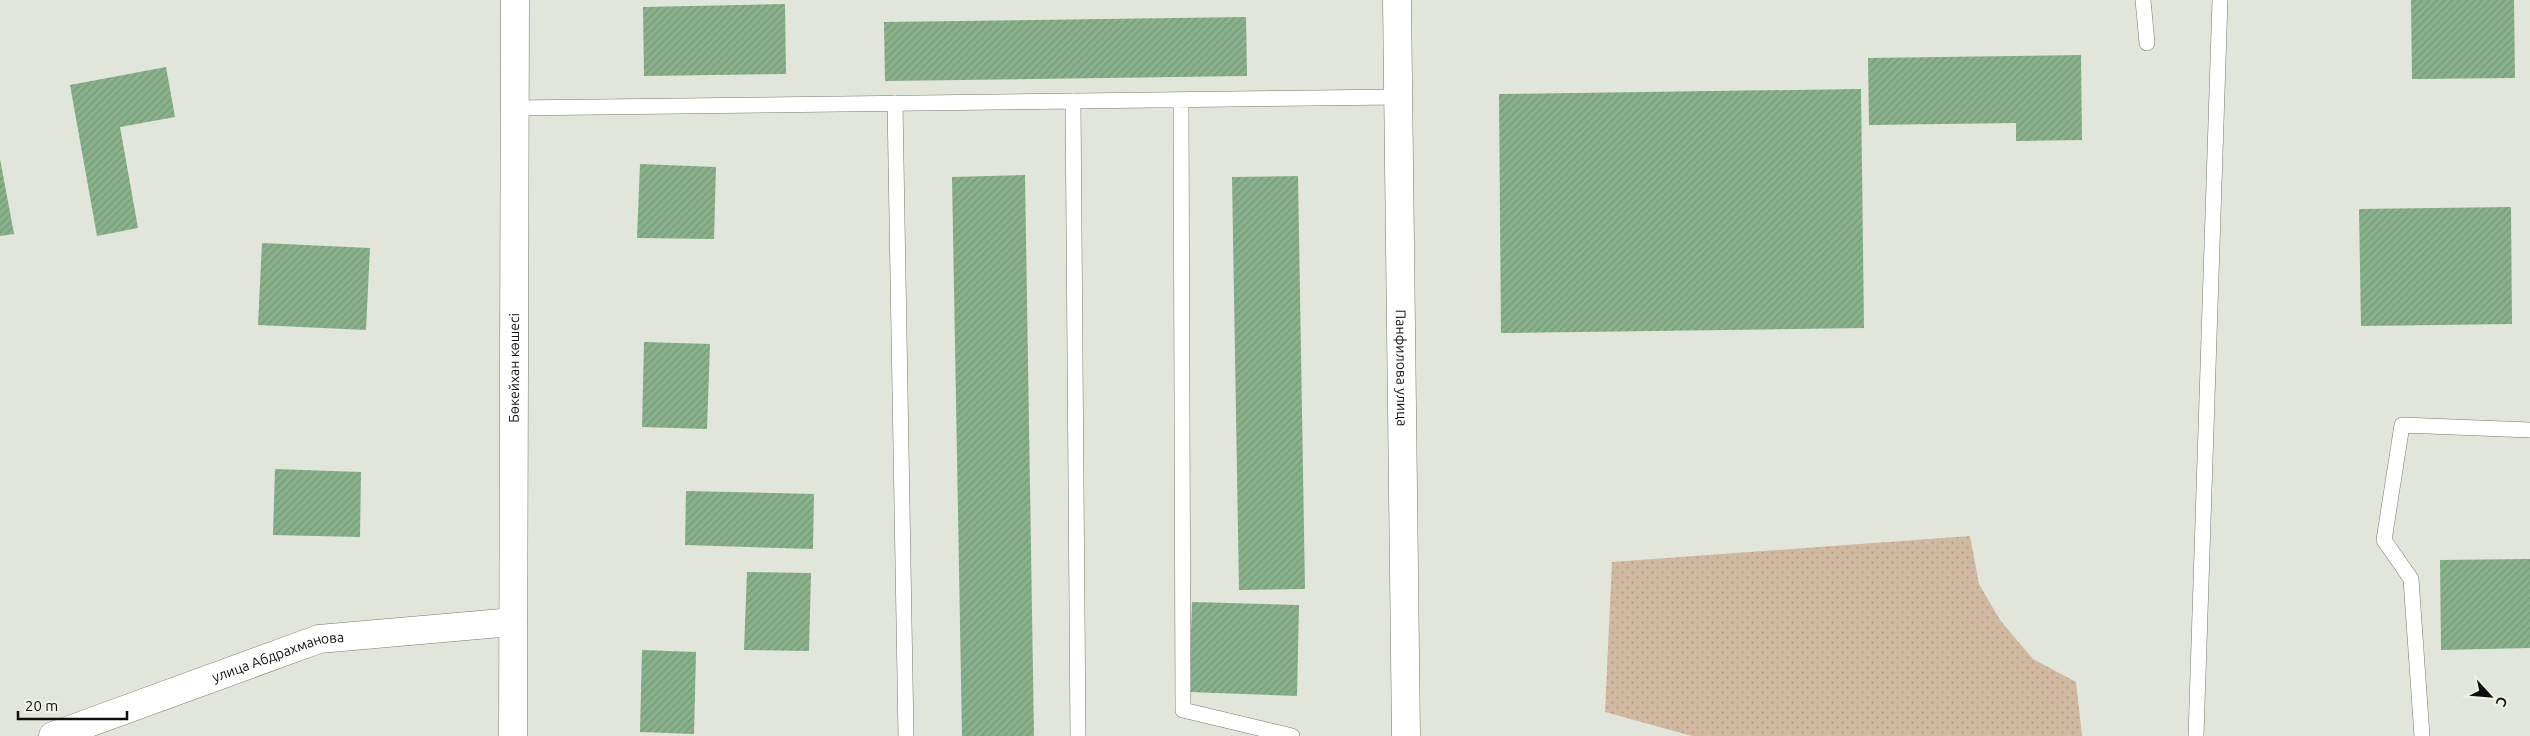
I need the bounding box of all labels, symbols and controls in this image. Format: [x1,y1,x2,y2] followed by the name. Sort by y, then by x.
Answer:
[1393,309,1410,427] street label: Панфилова улица
[506,313,522,423] street label: Бөкейхан көшесі
[210,629,345,685] street label: улица Абдрахманова
[2465,671,2515,721] north arrow
[18,688,126,720] scale bar
[2493,694,2511,709] text: С
[25,697,58,714] text: 20 m

